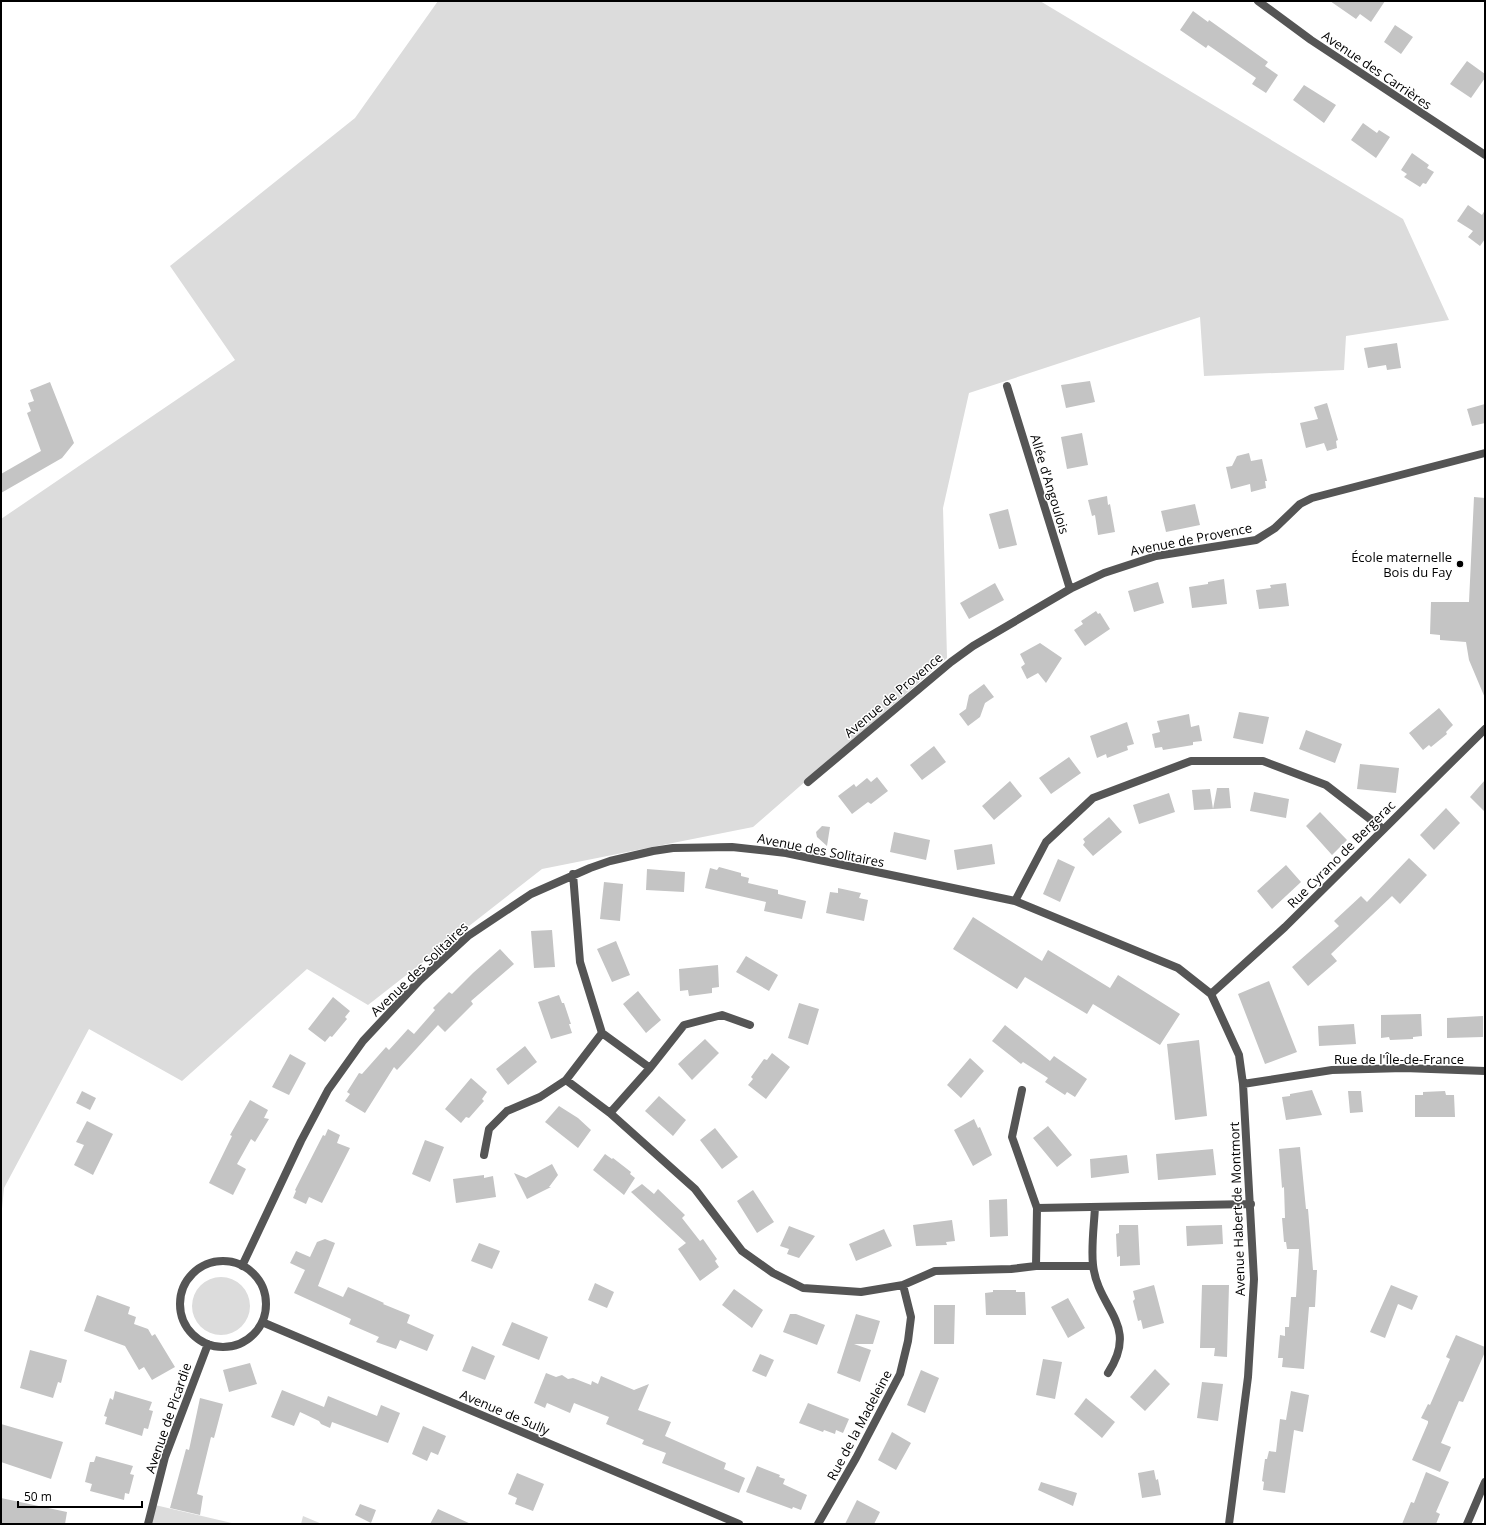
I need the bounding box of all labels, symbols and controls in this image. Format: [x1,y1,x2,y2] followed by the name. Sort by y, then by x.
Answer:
[1319,27,1435,113] street label: Avenue des Carrières
[1026,432,1074,536] street label: Allée d'Angoulois
[1129,518,1253,560] street label: Avenue de Provence
[1351,548,1452,581] place label: École maternelle Bois du Fay
[1455,559,1465,569] marker: École maternelle Bois du Fay
[840,648,946,742] street label: Avenue de Provence
[1283,796,1399,912] street label: Rue Cyrano de Bergerac
[756,829,886,871] street label: Avenue des Solitaires
[366,918,472,1020] street label: Avenue des Solitaires
[1334,1050,1464,1068] street label: Rue de l'Île-de-France
[1225,1121,1249,1297] street label: Avenue Habert de Montmort
[141,1360,195,1476] street label: Avenue de Picardie
[822,1367,896,1483] street label: Rue de la Madeleine
[458,1385,553,1439] street label: Avenue de Sully
[18,1483,142,1509] scale bar
[24,1488,52,1505] text: 50 m

